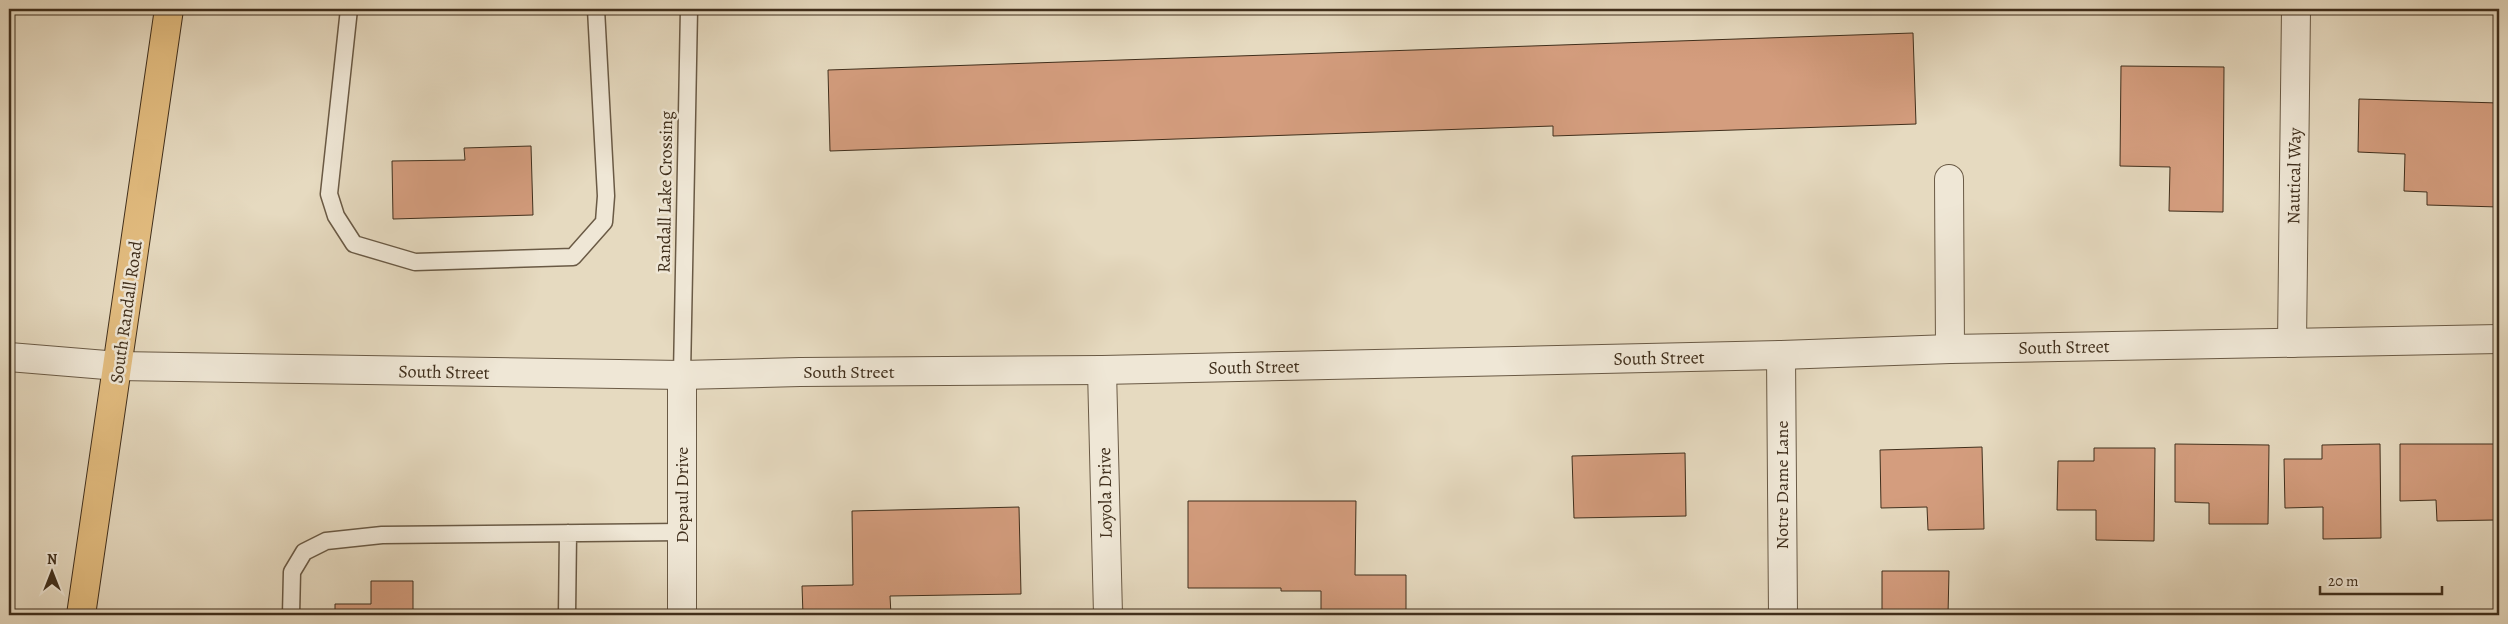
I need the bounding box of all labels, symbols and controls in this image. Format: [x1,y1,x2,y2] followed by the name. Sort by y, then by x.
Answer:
[652,111,678,273] street label: Randall Lake Crossing
[2281,126,2307,225] street label: Nautical Way
[104,239,148,385] street label: South Randall Road
[2018,334,2110,360] street label: South Street
[1613,345,1705,371] street label: South Street
[1208,354,1300,380] street label: South Street
[398,359,490,385] street label: South Street
[803,360,895,384] street label: South Street
[1770,421,1794,549] street label: Notre Dame Lane
[670,447,694,543] street label: Depaul Drive
[1092,447,1118,539] street label: Loyola Drive
[28,546,78,596] north arrow
[47,550,57,569] text: N
[2320,564,2443,596] scale bar
[2328,571,2359,591] text: 20 m

